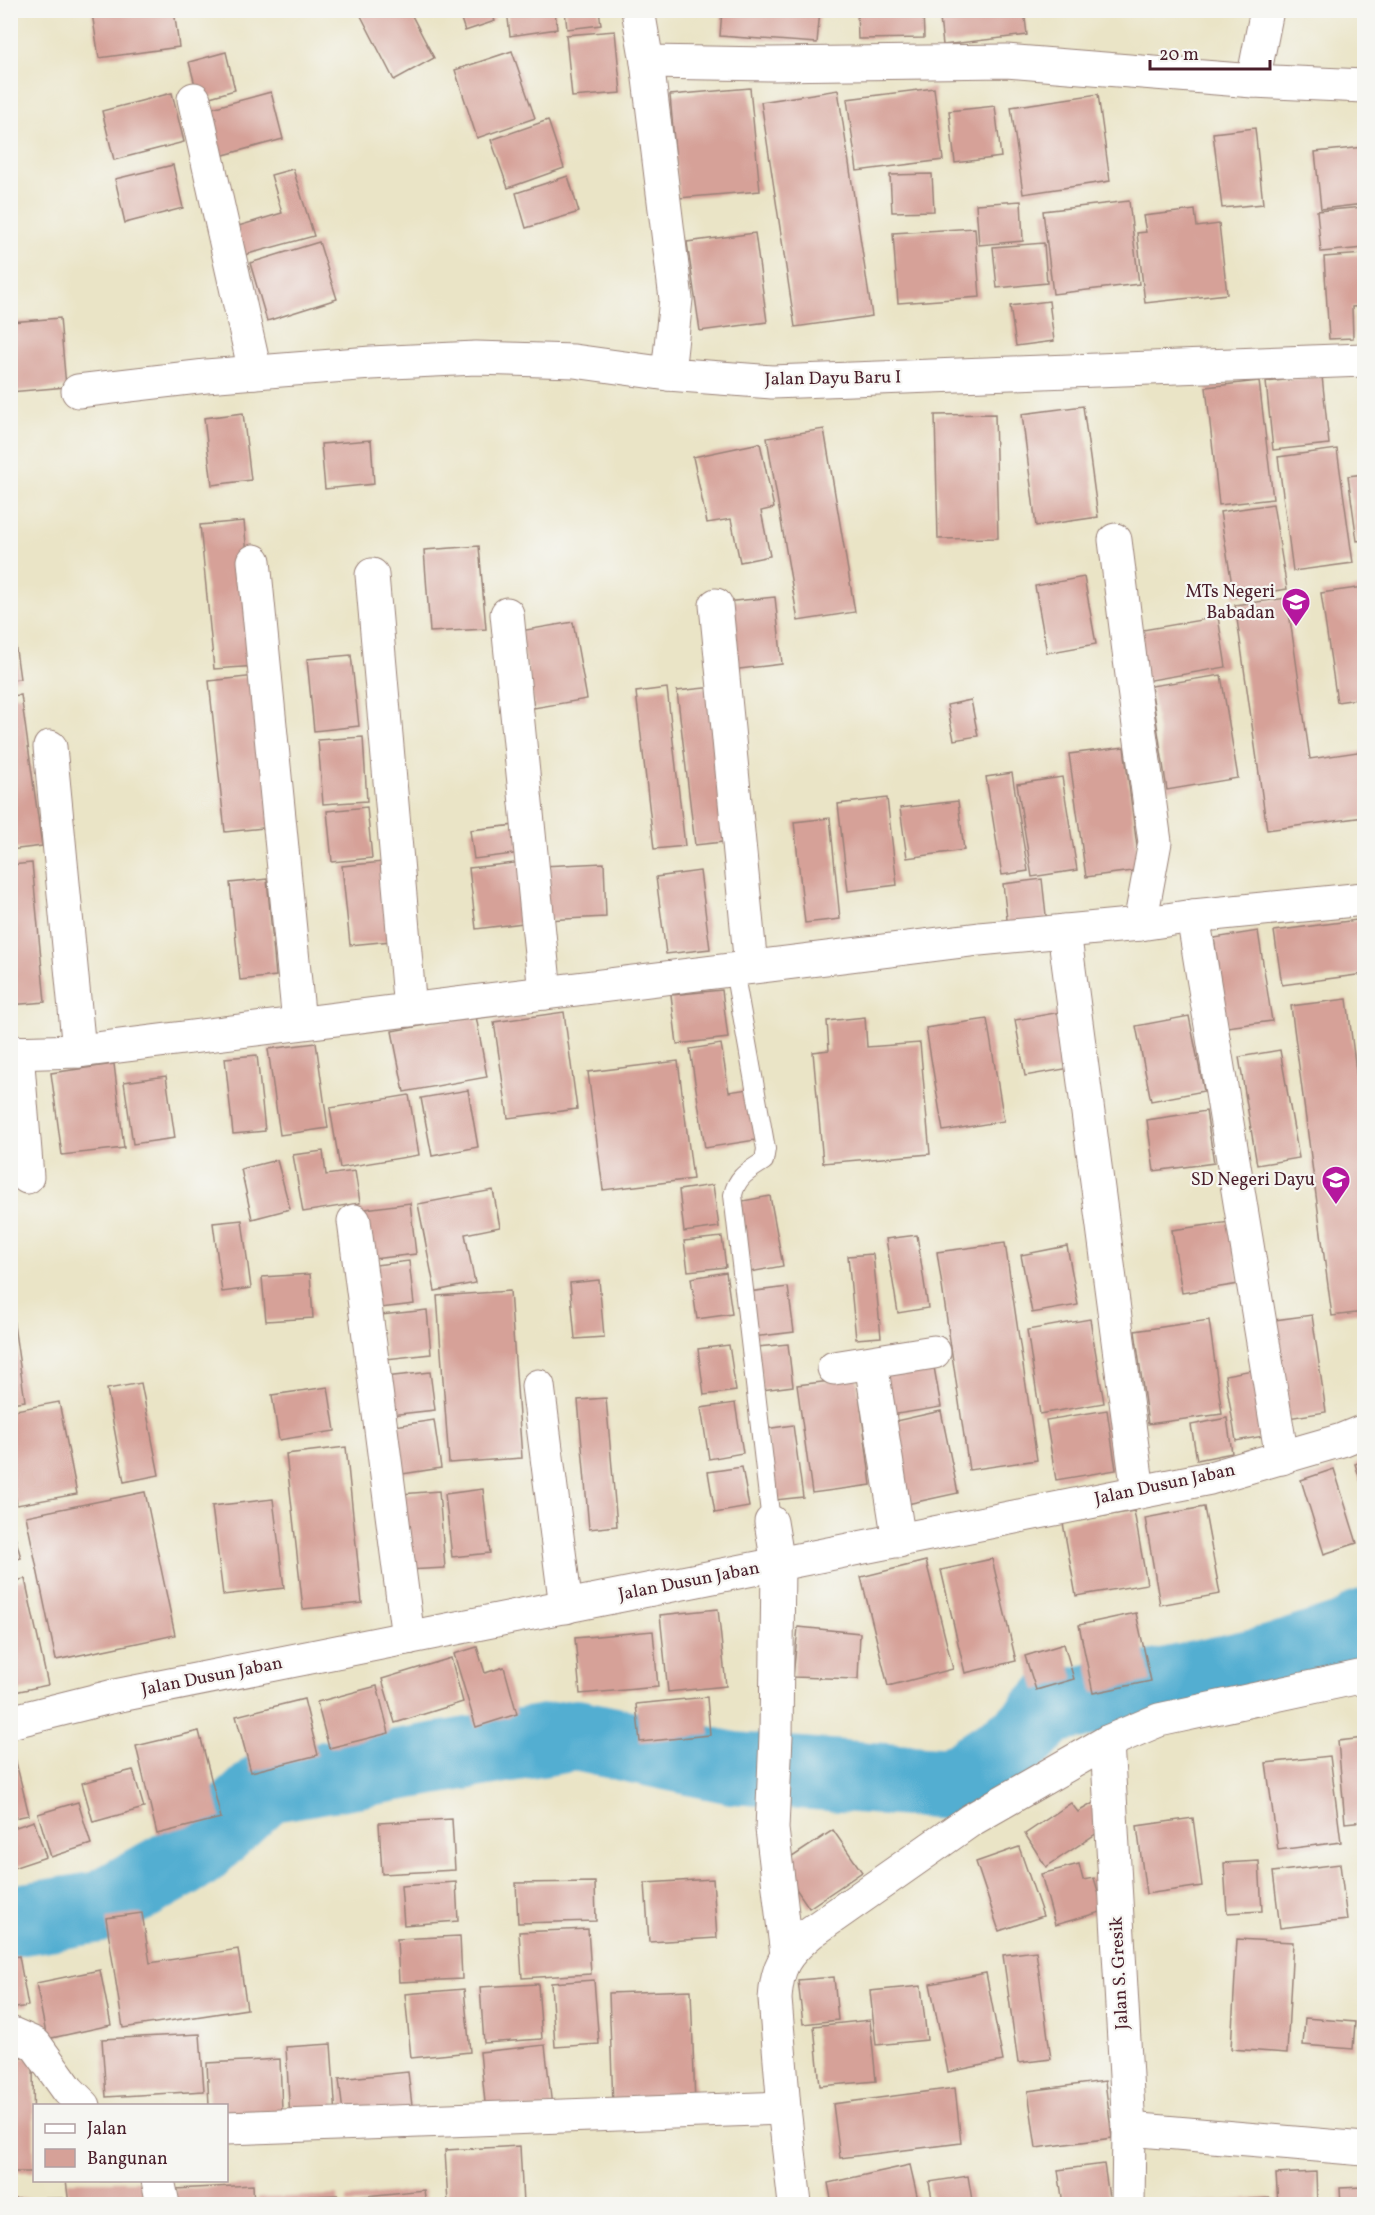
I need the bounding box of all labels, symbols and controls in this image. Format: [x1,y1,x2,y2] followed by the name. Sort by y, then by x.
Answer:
[1150,33,1270,71] scale bar
[1159,43,1199,68] text: 20 m
[765,365,901,393] street label: Jalan Dayu Baru I
[1185,580,1275,626] place label: MTs Negeri Babadan
[1280,586,1312,628] school or university icon: MTs Negeri Babadan
[1320,1164,1352,1206] school or university icon: SD Negeri Dayu
[1191,1168,1315,1193] place label: SD Negeri Dayu
[1092,1458,1238,1512] street label: Jalan Dusun Jaban
[616,1556,762,1608] street label: Jalan Dusun Jaban
[139,1651,285,1703] street label: Jalan Dusun Jaban
[1105,1915,1135,2030] street label: Jalan S. Gresik
[33,2104,228,2182] legend
[87,2117,127,2142] text: Jalan
[87,2147,168,2172] text: Bangunan

